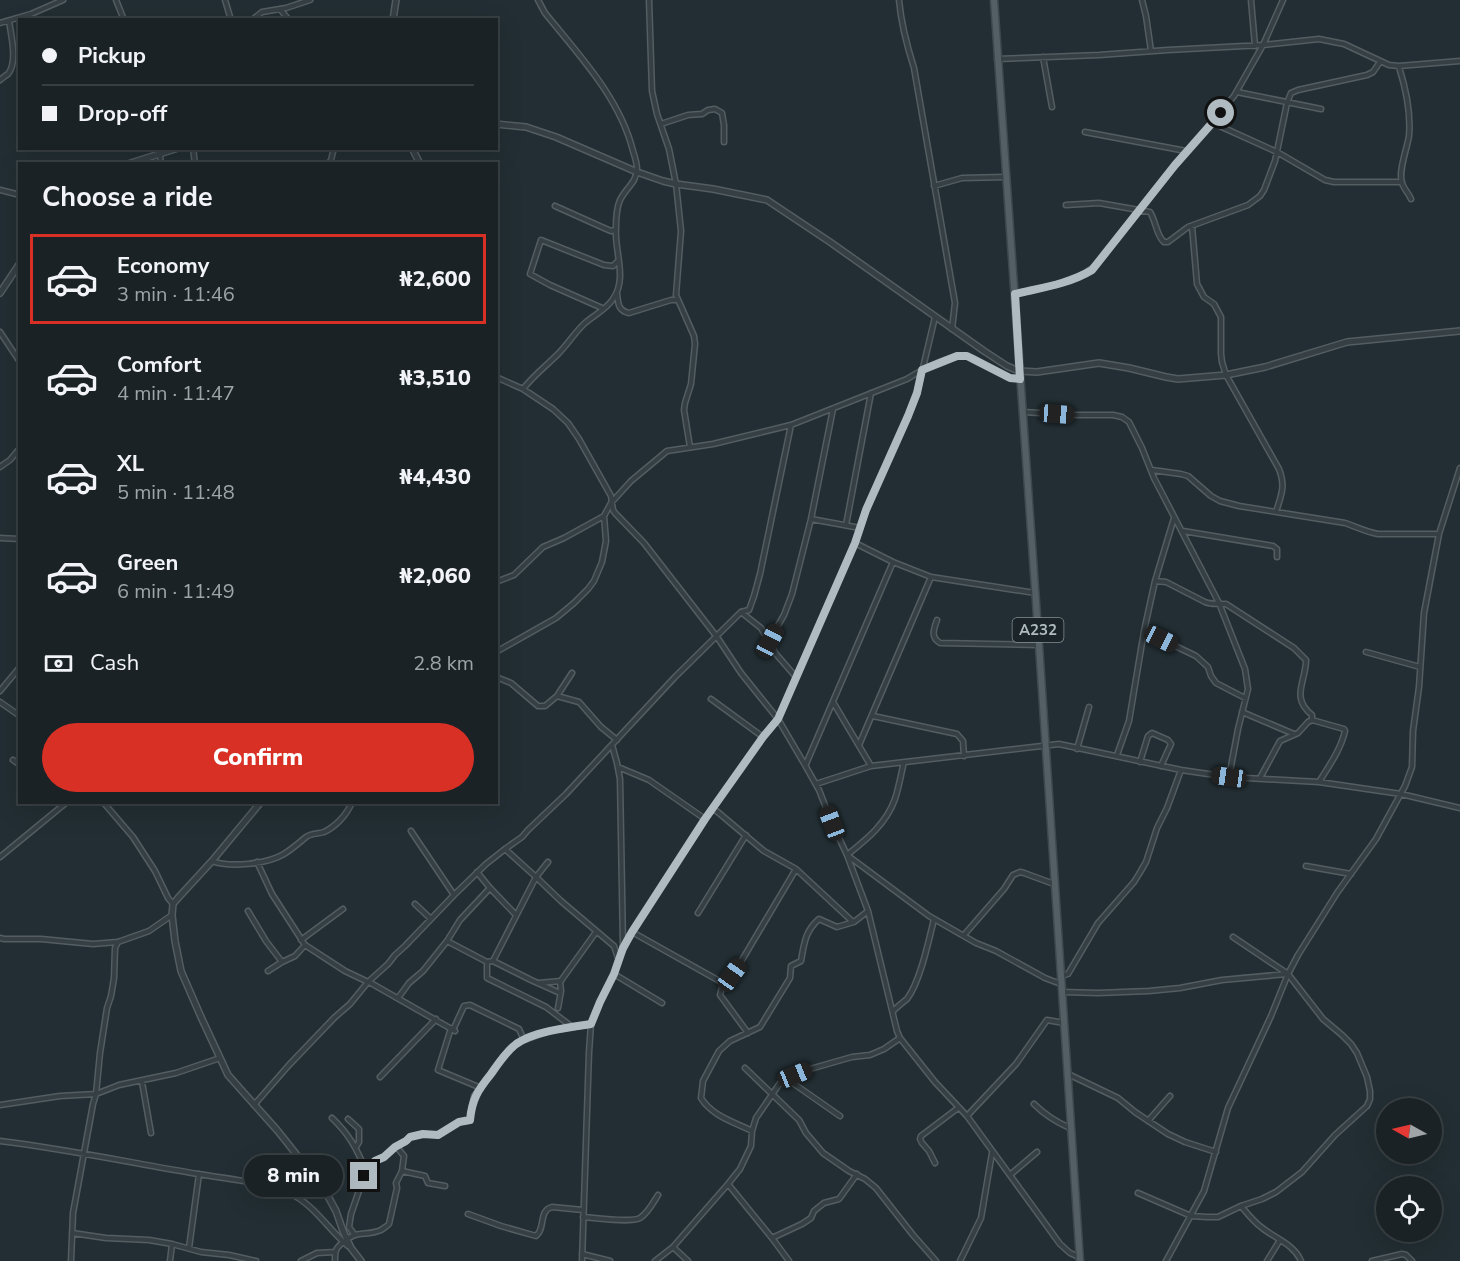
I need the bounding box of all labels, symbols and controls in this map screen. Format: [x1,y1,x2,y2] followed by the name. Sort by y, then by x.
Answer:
[78,41,146,71] text: Pickup
[78,99,167,129] text: Drop-off
[1207,99,1234,126] route start
[42,179,213,216] text: Choose a ride
[117,251,209,281] text: Economy
[45,252,99,306] icon: car
[399,264,471,294] text: ₦2,600
[117,281,235,308] text: 3 min · 11:46
[117,350,201,380] text: Comfort
[45,351,99,405] icon: car
[399,363,471,393] text: ₦3,510
[117,380,235,407] text: 4 min · 11:47
[1038,404,1076,424] car
[117,449,144,479] text: XL
[45,450,99,504] icon: car
[399,462,471,492] text: ₦4,430
[117,479,235,506] text: 5 min · 11:48
[117,548,178,578] text: Green
[45,549,99,603] icon: car
[399,561,471,591] text: ₦2,060
[117,578,235,605] text: 6 min · 11:49
[1012,618,1064,642] road number: A232
[754,621,786,661] car
[1141,623,1181,655] car
[42,647,75,680] icon: cash
[90,648,139,678] text: Cash
[413,650,474,677] text: 2.8 km
[42,723,474,792] button: Confirm
[1210,766,1248,788] car
[817,803,847,843] car
[714,955,750,995] car
[775,1060,815,1090] car
[1376,1098,1442,1164] north arrow
[1376,1098,1442,1242] map controls
[244,1155,343,1197] callout: 8 min
[267,1162,320,1189] text: 8 min
[350,1162,377,1189] route end
[1376,1176,1442,1242] button: locate

